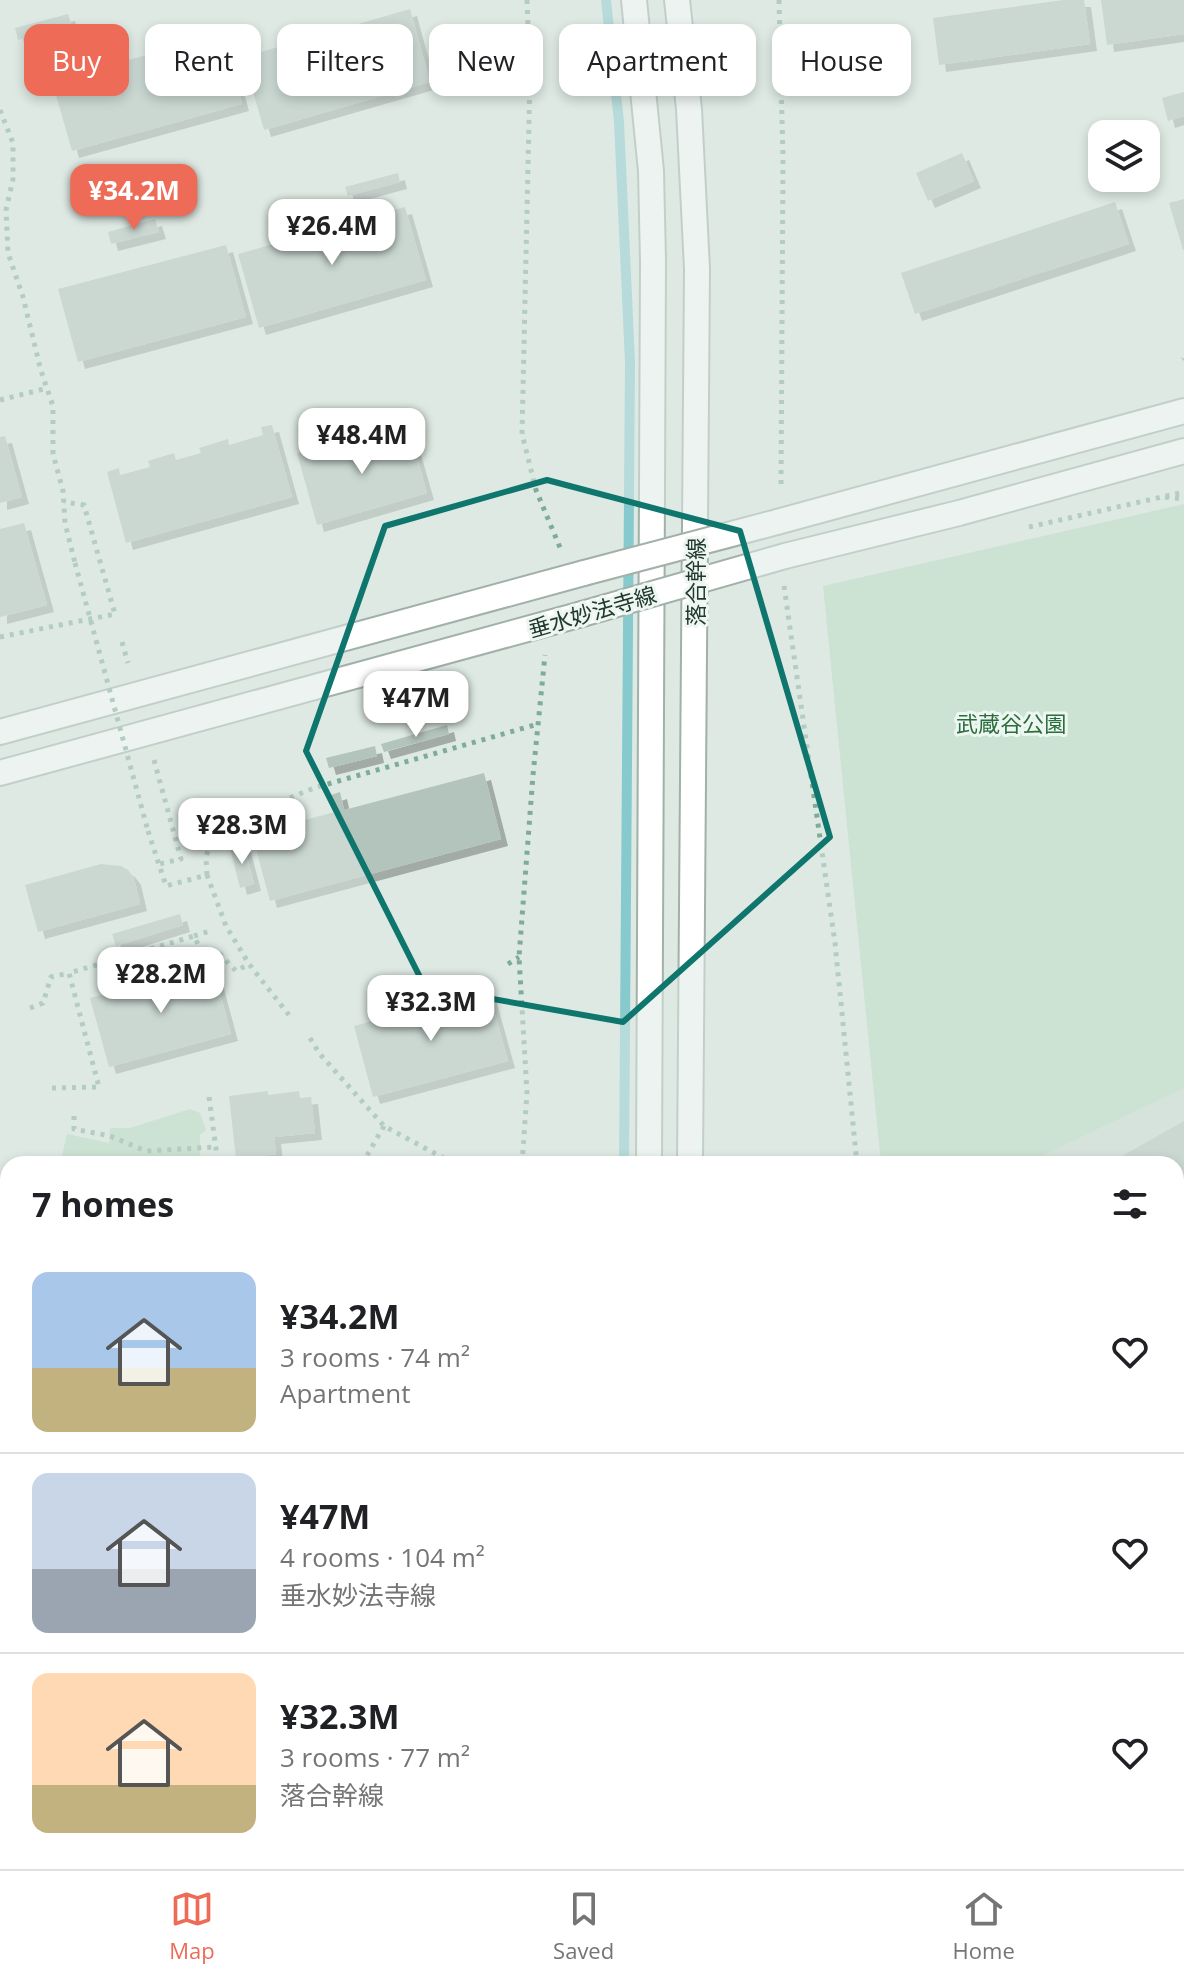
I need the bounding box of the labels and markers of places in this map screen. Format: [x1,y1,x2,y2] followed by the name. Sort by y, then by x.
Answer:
[69,164,199,232] pin: ¥34.2M
[267,199,397,267] pin: ¥26.4M
[297,408,427,476] pin: ¥48.4M
[369,671,463,739] pin: ¥47M
[177,798,307,866] pin: ¥28.3M
[96,947,226,1015] pin: ¥28.2M
[366,975,496,1043] pin: ¥32.3M

